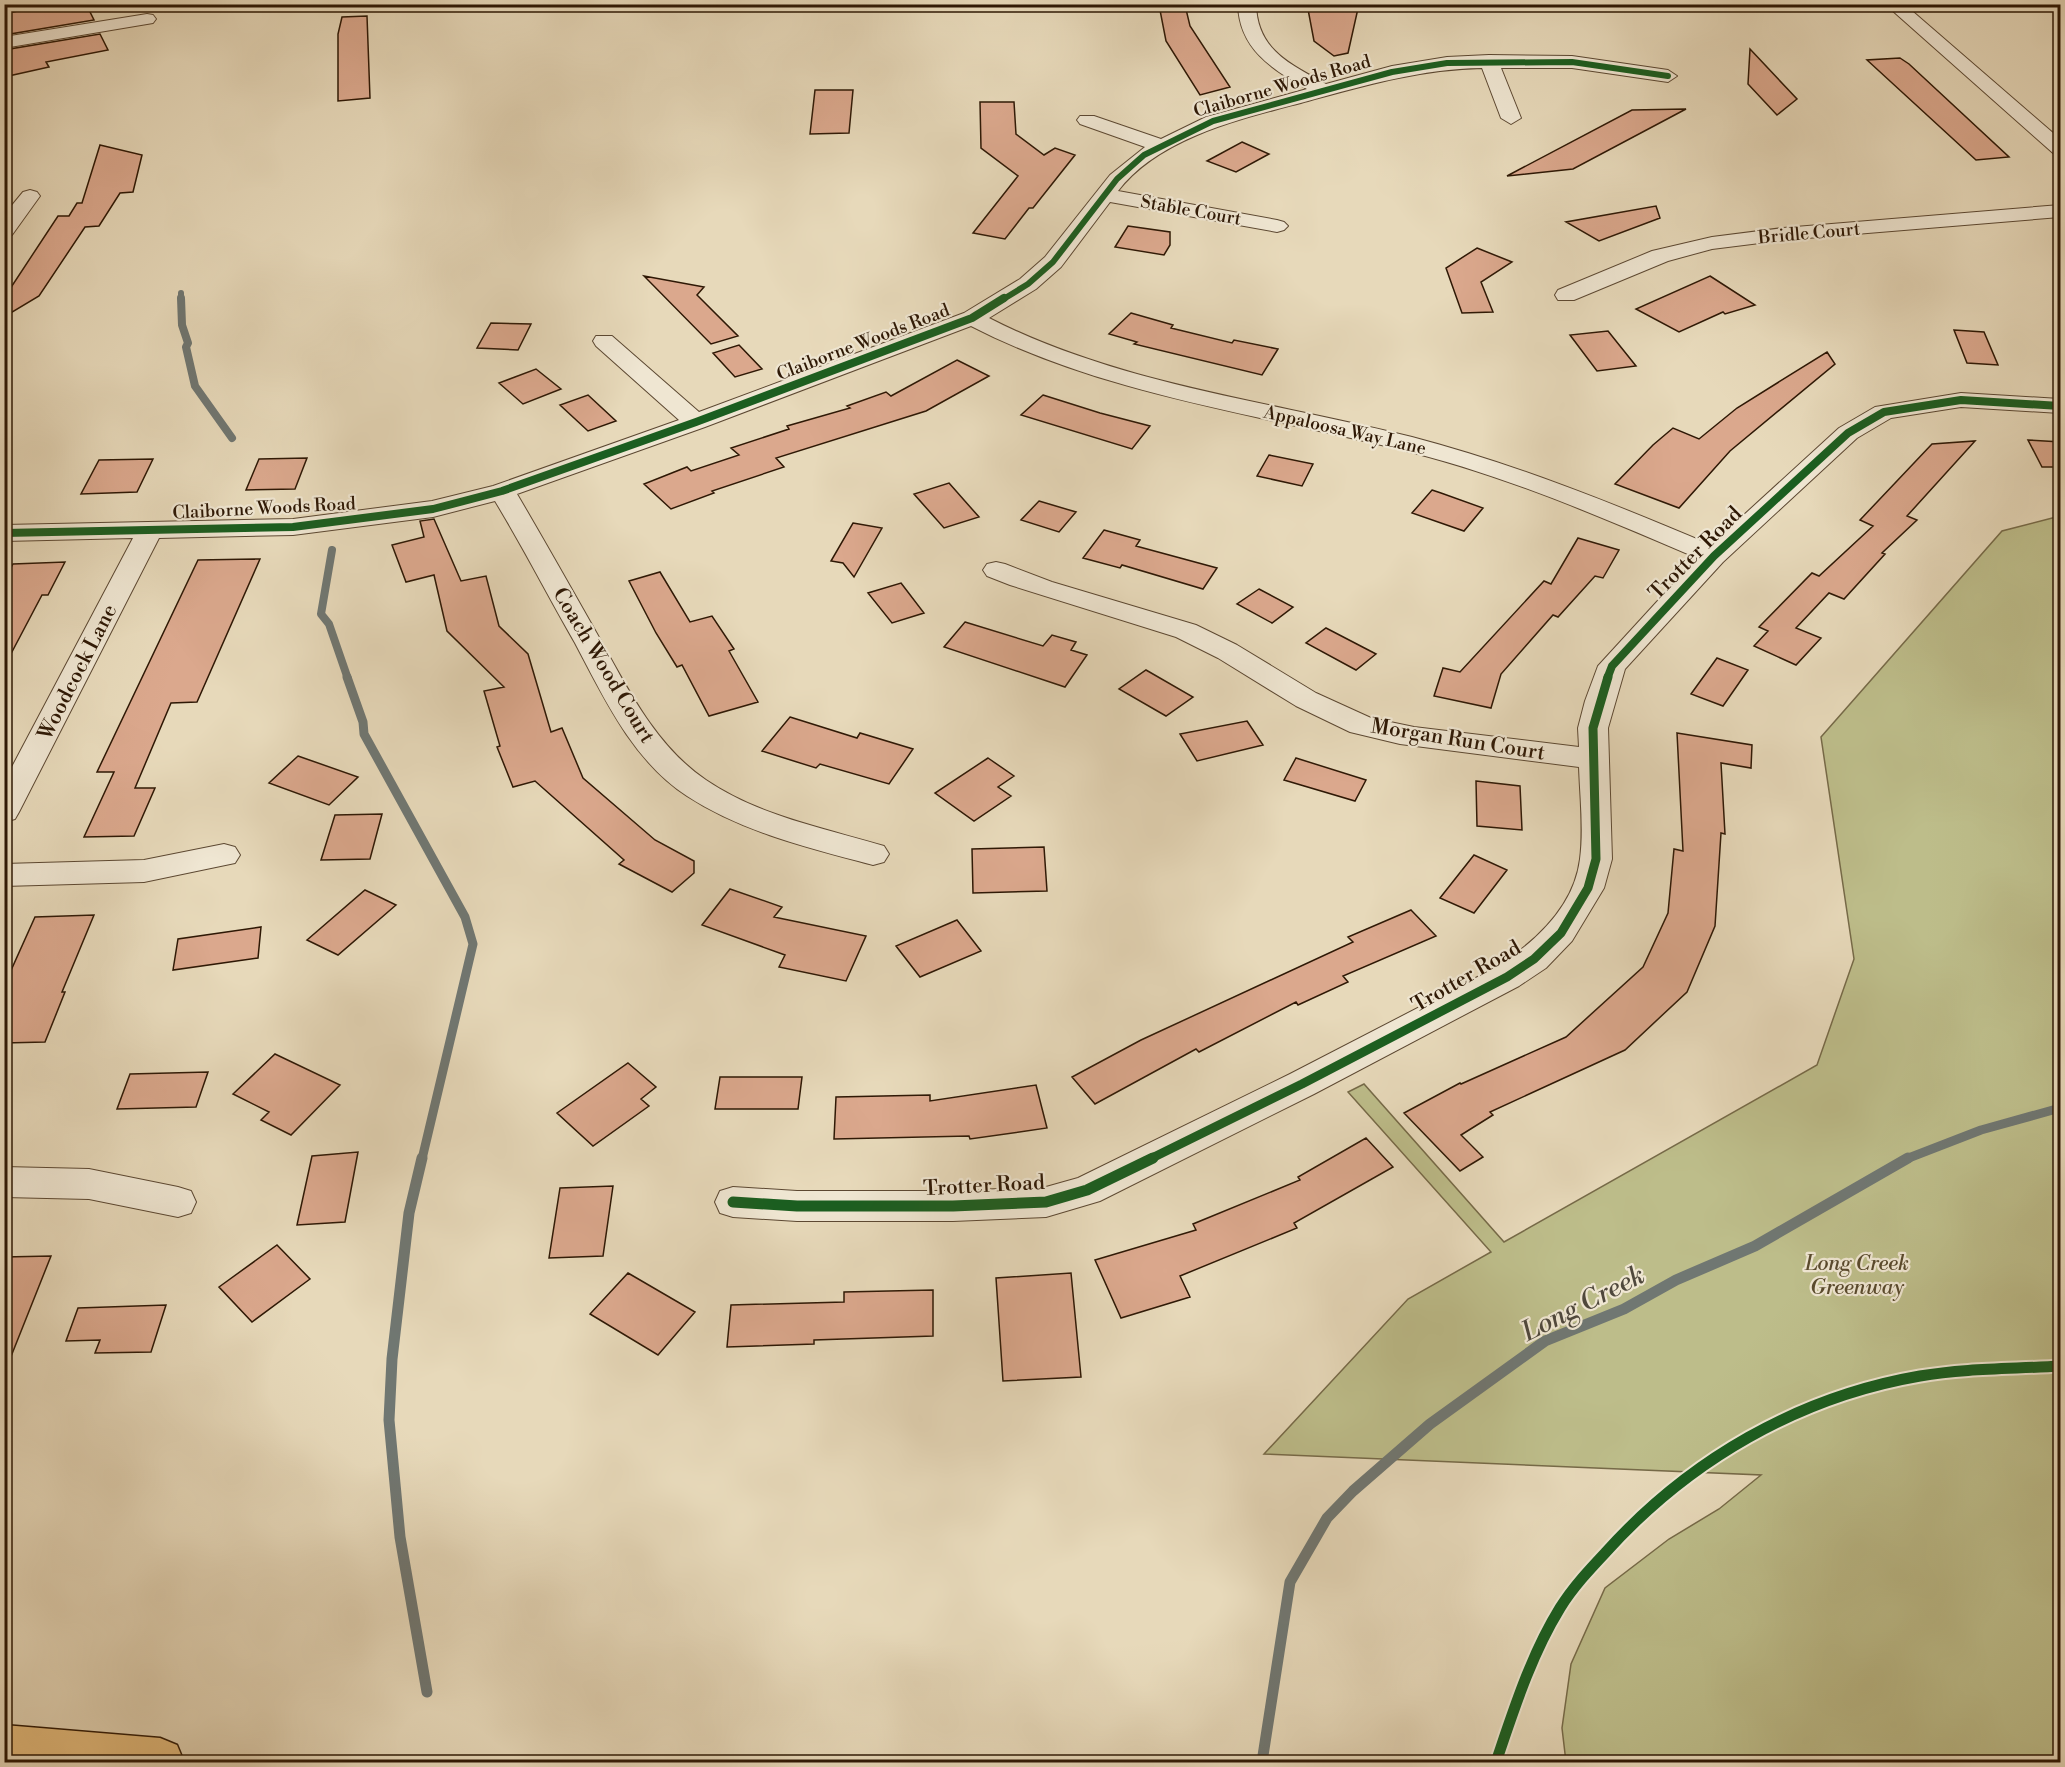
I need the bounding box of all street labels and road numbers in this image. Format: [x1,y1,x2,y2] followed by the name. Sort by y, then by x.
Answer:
[1191,50,1374,123] street label: Claiborne Woods Road
[1139,190,1244,231] street label: Stable Court
[1756,218,1862,250] street label: Bridle Court
[773,299,954,386] street label: Claiborne Woods Road
[1260,400,1428,460] street label: Appaloosa Way Lane
[172,492,357,525] street label: Claiborne Woods Road
[1643,501,1748,606] street label: Trotter Road
[546,583,660,749] street label: Coach Wood Court
[32,600,123,746] street label: Woodcock Lane
[1369,713,1547,767] street label: Morgan Run Court
[1407,935,1526,1019] street label: Trotter Road
[923,1170,1046,1202] street label: Trotter Road

